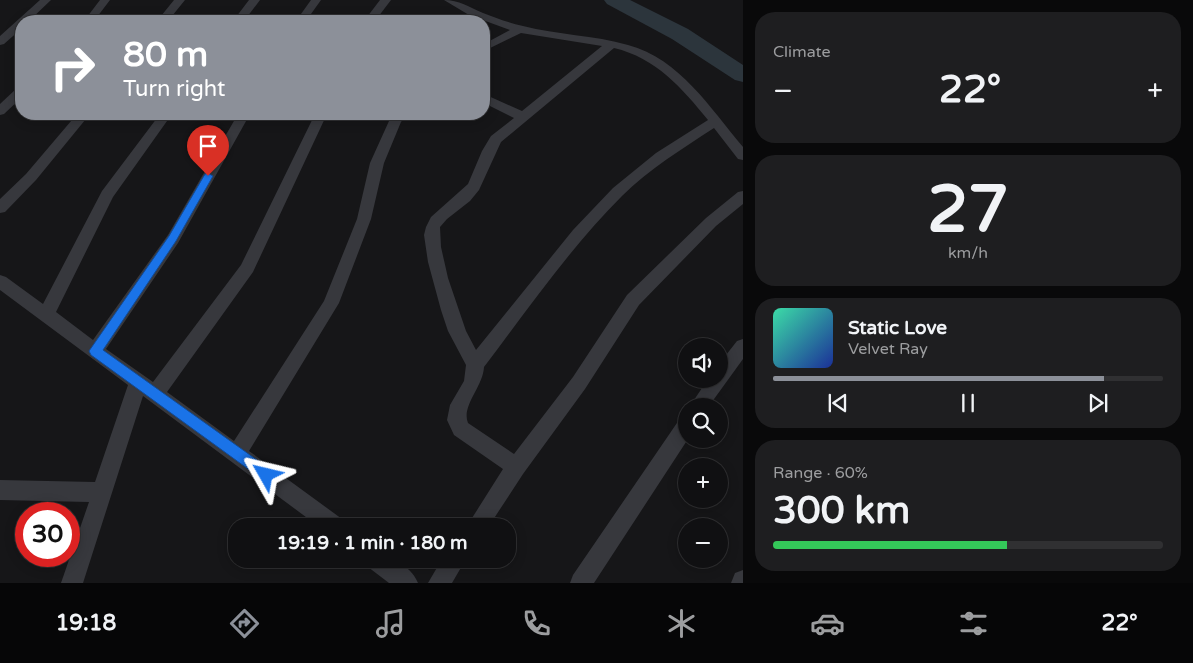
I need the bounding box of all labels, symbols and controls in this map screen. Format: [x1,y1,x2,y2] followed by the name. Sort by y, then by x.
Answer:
[123,34,208,76] text: 80 m
[40,35,105,100] icon: right
[773,42,831,62] text: Climate
[939,67,1001,113] text: 22°
[773,74,793,108] text: −
[1147,74,1163,108] text: +
[123,76,225,102] text: Turn right
[187,125,229,176] pin
[194,132,222,160] icon: arrive
[927,171,1009,250] text: 27
[948,243,988,263] text: km/h
[848,317,947,339] text: Static Love
[678,338,728,568] map controls
[678,338,728,388] button: sound
[848,339,928,359] text: Velvet Ray
[824,389,852,417] icon: previous
[954,389,982,417] icon: pause
[1084,389,1112,417] icon: next
[678,398,728,448] button: search
[239,448,291,500] position arrow
[678,458,728,508] button: +
[773,463,868,483] text: Range · 60%
[773,488,910,534] text: 300 km
[15,502,80,567] speed limit sign: 30
[678,518,728,568] button: −
[276,532,468,554] text: 19:19 · 1 min · 180 m
[227,606,262,641] icon: directions
[373,606,408,641] icon: music
[519,606,554,641] icon: phone
[664,606,699,641] icon: climate
[810,606,845,641] icon: car
[956,606,991,641] icon: filters
[55,610,116,636] text: 19:18
[1102,610,1138,636] text: 22°

